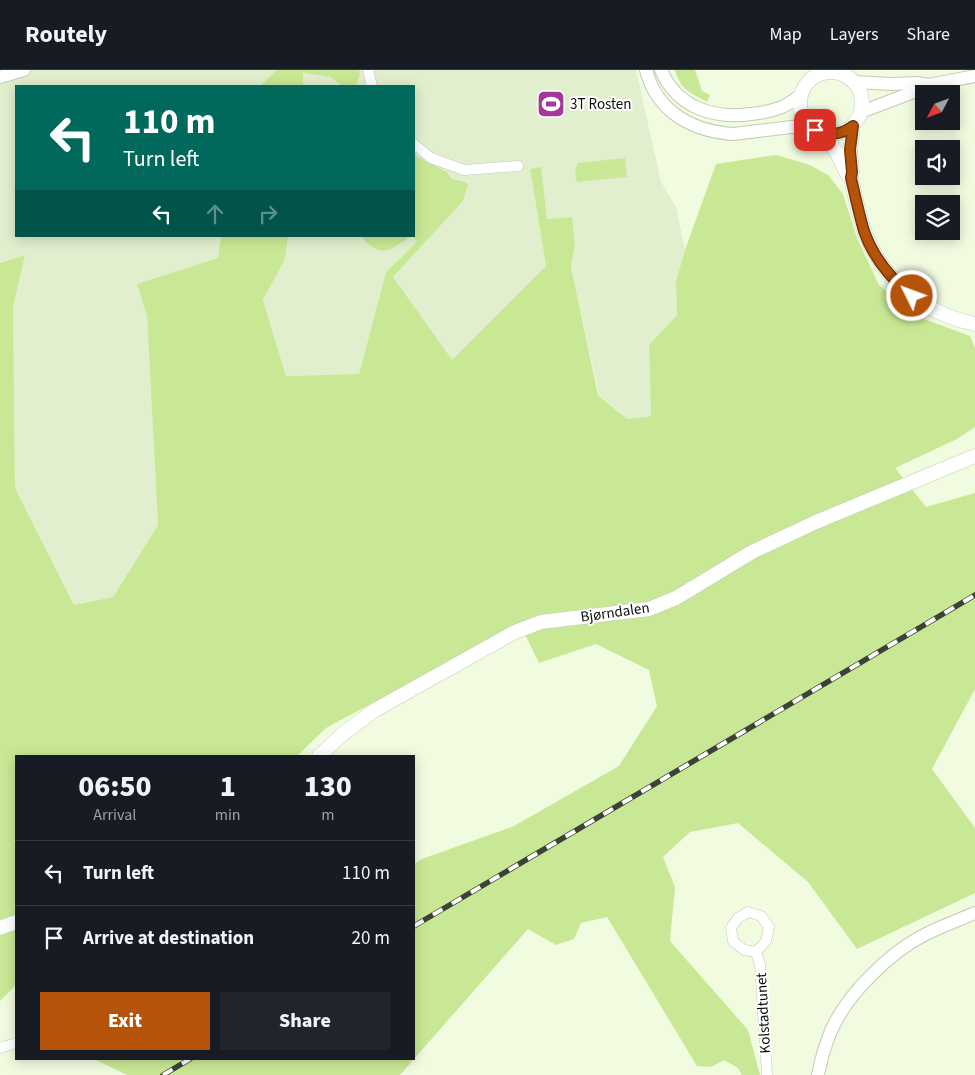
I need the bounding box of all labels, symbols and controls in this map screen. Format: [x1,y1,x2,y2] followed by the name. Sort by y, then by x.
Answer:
[25,17,107,52] text: Routely
[770,22,802,47] text: Map
[830,22,879,47] text: Layers
[907,22,950,47] text: Share
[915,85,960,130] north arrow
[915,85,960,240] map controls
[536,89,566,119] sports icon: 3T Rosten
[570,94,631,115] place label: 3T Rosten
[123,97,215,147] text: 110 m
[40,105,105,170] icon: left
[794,109,836,151] pin
[801,116,829,144] icon: arrive
[915,140,960,185] button: sound
[123,143,199,175] text: Turn left
[915,195,960,240] button: layers
[148,200,176,228] icon: left
[201,200,229,228] icon: ahead
[254,200,282,228] icon: right
[885,269,937,321] position arrow
[579,597,651,628] street label: Bjørndalen
[78,765,152,808] text: 06:50
[220,765,236,808] text: 1
[304,765,352,808] text: 130
[93,804,136,826] text: Arrival
[215,804,241,826] text: min
[321,804,334,826] text: m
[40,859,68,887] icon: left
[83,860,154,887] text: Turn left
[342,860,390,887] text: 110 m
[40,924,68,952] icon: arrive
[83,925,254,952] text: Arrive at destination
[352,925,390,952] text: 20 m
[751,972,776,1054] street label: Kolstadtunet
[40,992,210,1050] button: Exit
[220,992,390,1050] button: Share

